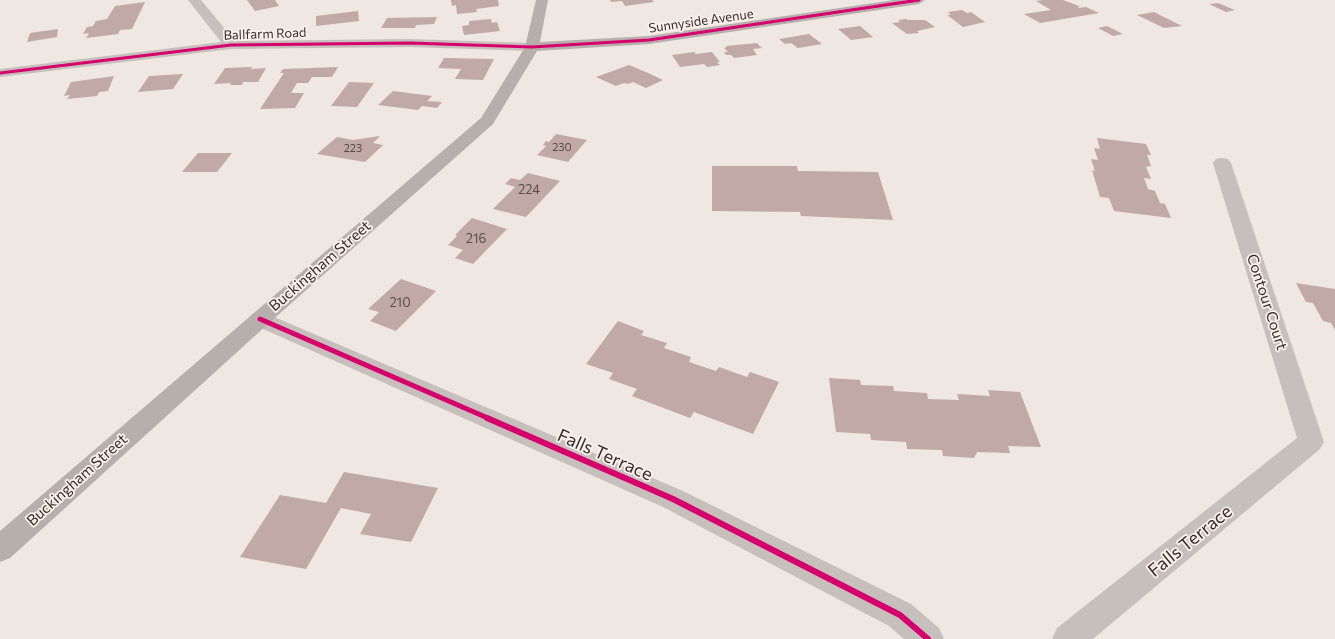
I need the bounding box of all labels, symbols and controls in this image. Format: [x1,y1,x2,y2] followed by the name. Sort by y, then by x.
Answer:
[648,6,754,36] street label: Sunnyside Avenue
[223,25,307,43] street label: Ballfarm Road
[552,140,572,154] house number: 230
[344,141,362,155] house number: 223
[518,182,540,198] house number: 224
[265,217,375,315] street label: Buckingham Street
[466,231,486,247] house number: 216
[1243,252,1291,352] street label: Contour Court
[389,295,411,311] house number: 210
[554,424,656,486] street label: Falls Terrace
[23,430,131,530] street label: Buckingham Street
[1144,501,1236,581] street label: Falls Terrace

